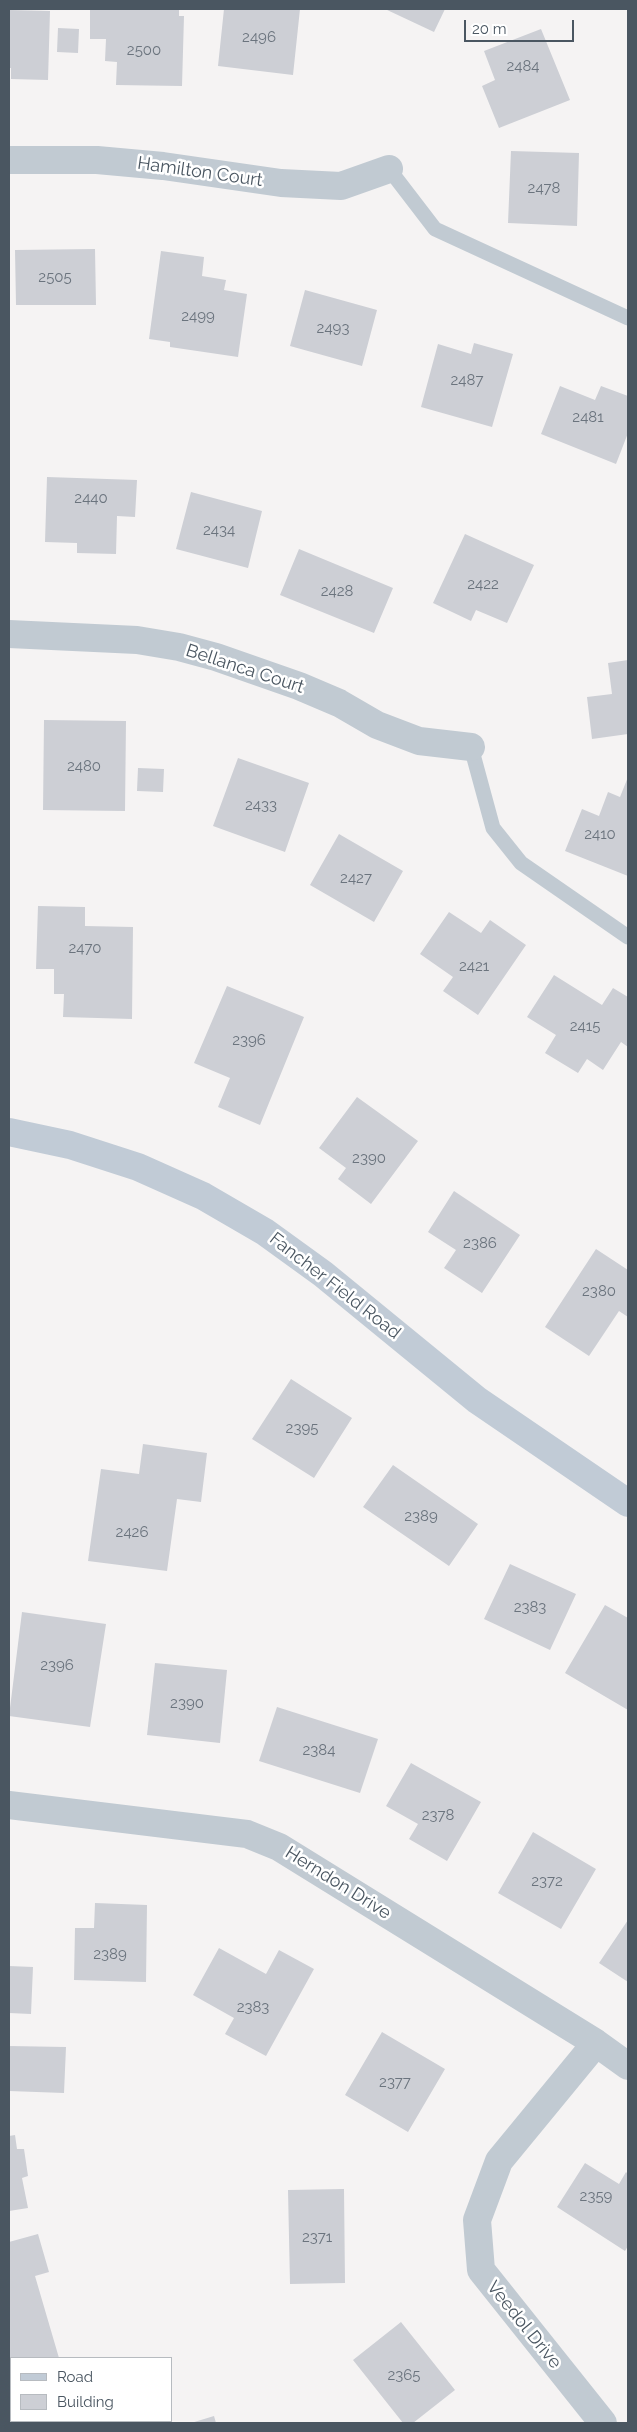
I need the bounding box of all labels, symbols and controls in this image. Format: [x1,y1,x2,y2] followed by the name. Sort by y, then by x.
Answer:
[467,10,577,42] scale bar
[472,20,507,38] text: 20 m
[242,28,276,46] house number: 2496
[127,41,161,59] house number: 2500
[506,57,540,75] house number: 2484
[136,153,264,191] street label: Hamilton Court
[528,179,560,197] house number: 2478
[38,268,72,286] house number: 2505
[181,307,215,325] house number: 2499
[317,319,349,337] house number: 2493
[451,371,483,389] house number: 2487
[572,408,604,426] house number: 2481
[74,489,108,507] house number: 2440
[203,521,235,539] house number: 2434
[467,575,499,593] house number: 2422
[321,582,353,600] house number: 2428
[183,640,307,698] street label: Bellanca Court
[67,757,101,775] house number: 2480
[245,796,277,814] house number: 2433
[584,825,616,843] house number: 2410
[340,869,372,887] house number: 2427
[68,939,102,957] house number: 2470
[459,957,489,975] house number: 2421
[570,1017,600,1035] house number: 2415
[232,1031,266,1049] house number: 2396
[352,1149,386,1167] house number: 2390
[265,1228,405,1344] street label: Fancher Field Road
[463,1234,497,1252] house number: 2386
[582,1282,616,1300] house number: 2380
[286,1419,318,1437] house number: 2395
[404,1507,438,1525] house number: 2389
[116,1523,148,1541] house number: 2426
[514,1598,546,1616] house number: 2383
[40,1656,74,1674] house number: 2396
[170,1694,204,1712] house number: 2390
[303,1741,335,1759] house number: 2384
[422,1806,454,1824] house number: 2378
[281,1842,395,1924] street label: Herndon Drive
[531,1872,563,1890] house number: 2372
[93,1945,127,1963] house number: 2389
[237,1998,269,2016] house number: 2383
[379,2073,411,2091] house number: 2377
[580,2187,612,2205] house number: 2359
[302,2228,332,2246] house number: 2371
[482,2277,566,2373] street label: Veedol Drive
[10,2357,172,2422] legend
[387,2366,421,2384] house number: 2365
[57,2368,93,2386] text: Road
[57,2393,114,2411] text: Building

